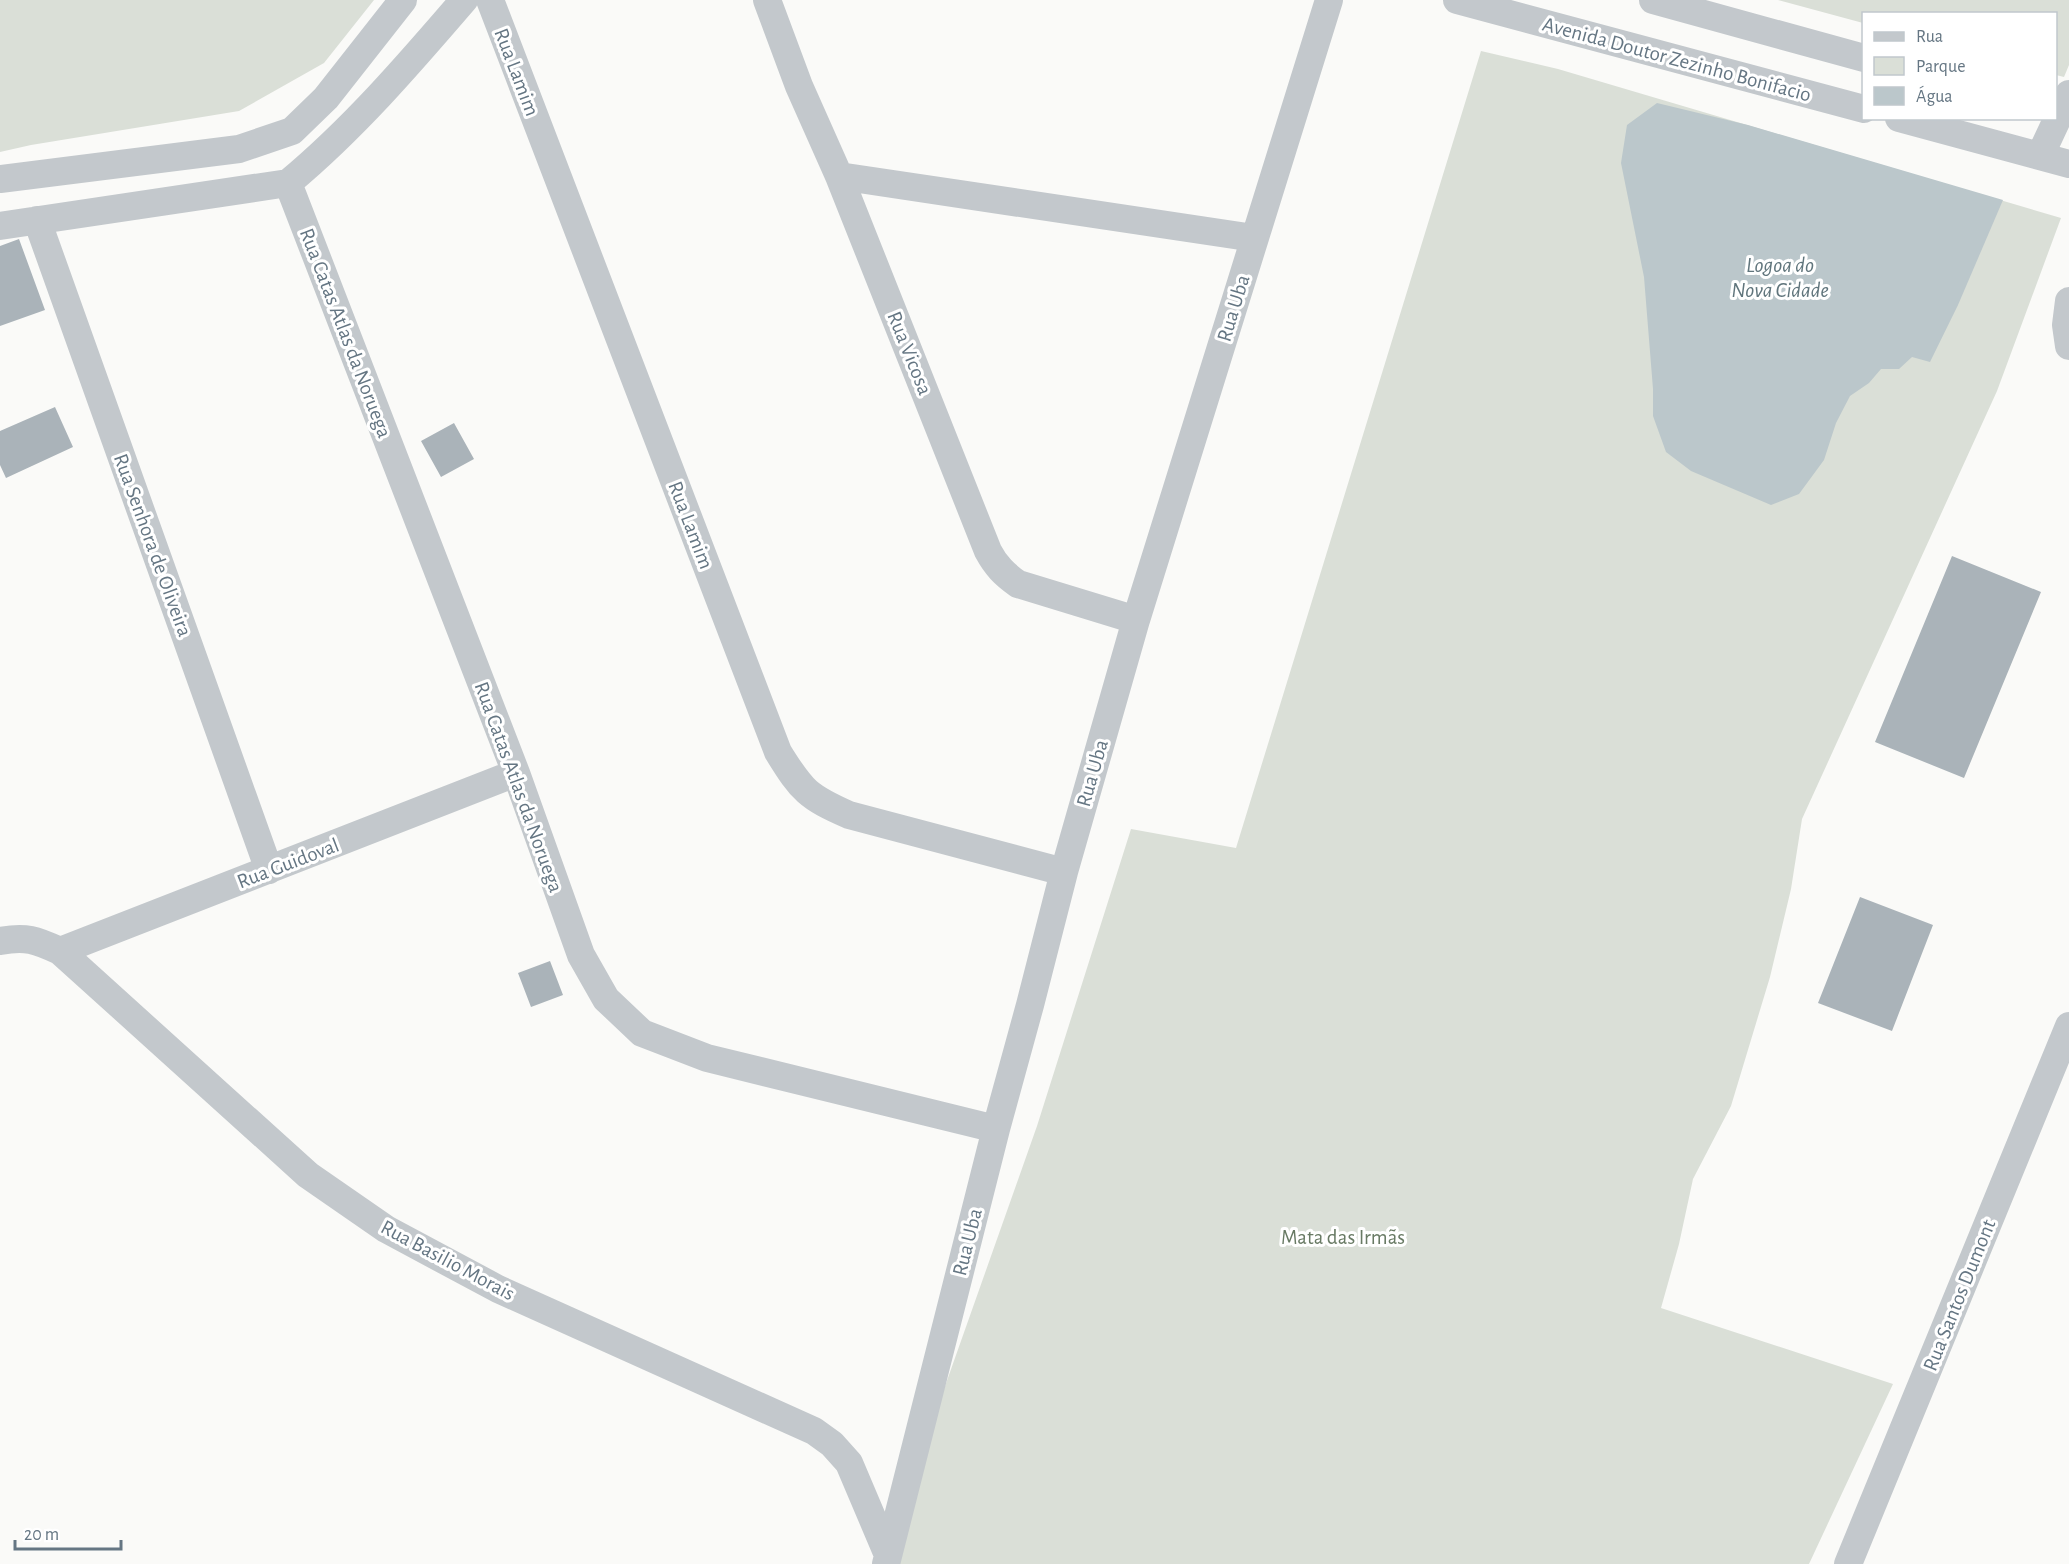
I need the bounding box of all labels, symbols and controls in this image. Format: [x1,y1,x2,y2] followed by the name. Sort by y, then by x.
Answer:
[1862,12,2057,120] legend
[1540,13,1813,105] street label: Avenida Doutor Zezinho Bonifacio
[490,25,543,119] street label: Rua Lamim
[1916,28,1943,46] text: Rua
[1916,58,1965,76] text: Parque
[1916,85,1953,106] text: Água
[296,226,395,441] street label: Rua Catas Atlas da Noruega
[1731,254,1829,301] water label: Logoa do Nova Cidade
[1213,272,1254,344] street label: Rua Uba
[883,309,936,398] street label: Rua Vicosa
[110,451,196,640] street label: Rua Senhora de Oliveira
[664,478,717,572] street label: Rua Lamim
[471,679,567,896] street label: Rua Catas Atlas da Noruega
[1073,737,1112,809] street label: Rua Uba
[234,834,342,893] street label: Rua Guidoval
[949,1206,986,1278] street label: Rua Uba
[377,1216,518,1305] street label: Rua Basilio Morais
[1919,1216,2000,1374] street label: Rua Santos Dumont
[1281,1227,1405,1248] park label: Mata das Irmãs
[15,1513,122,1551] scale bar
[24,1526,59,1544] text: 20 m

